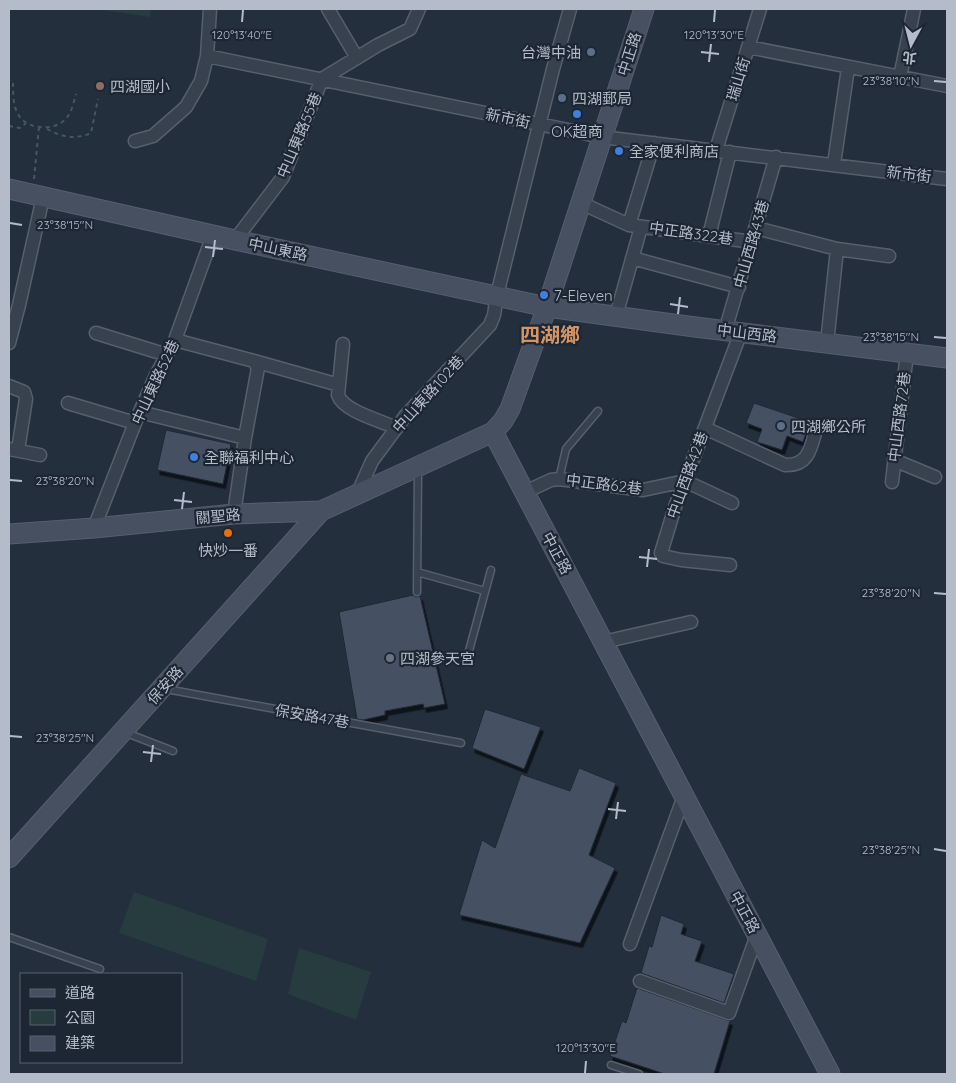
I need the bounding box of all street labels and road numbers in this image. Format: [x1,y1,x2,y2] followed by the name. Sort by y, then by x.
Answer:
[613,30,645,78] street label: 中正路
[722,55,754,103] street label: 瑞山街
[272,89,326,181] street label: 中山東路55巷
[484,104,532,132] street label: 新市街
[886,162,932,186] street label: 新市街
[729,198,773,290] street label: 中山西路43巷
[648,218,734,248] street label: 中正路322巷
[247,233,309,265] street label: 中山東路
[716,320,778,346] street label: 中山西路
[127,337,183,427] street label: 中山東路52巷
[388,351,468,437] street label: 中山東路102巷
[884,371,914,463] street label: 中山西路72巷
[662,429,712,521] street label: 中山西路42巷
[565,470,643,498] street label: 中正路62巷
[195,505,241,527] street label: 關聖路
[538,529,576,577] street label: 中正路
[143,662,187,708] street label: 保安路
[273,700,351,732] street label: 保安路47巷
[726,888,764,936] street label: 中正路

